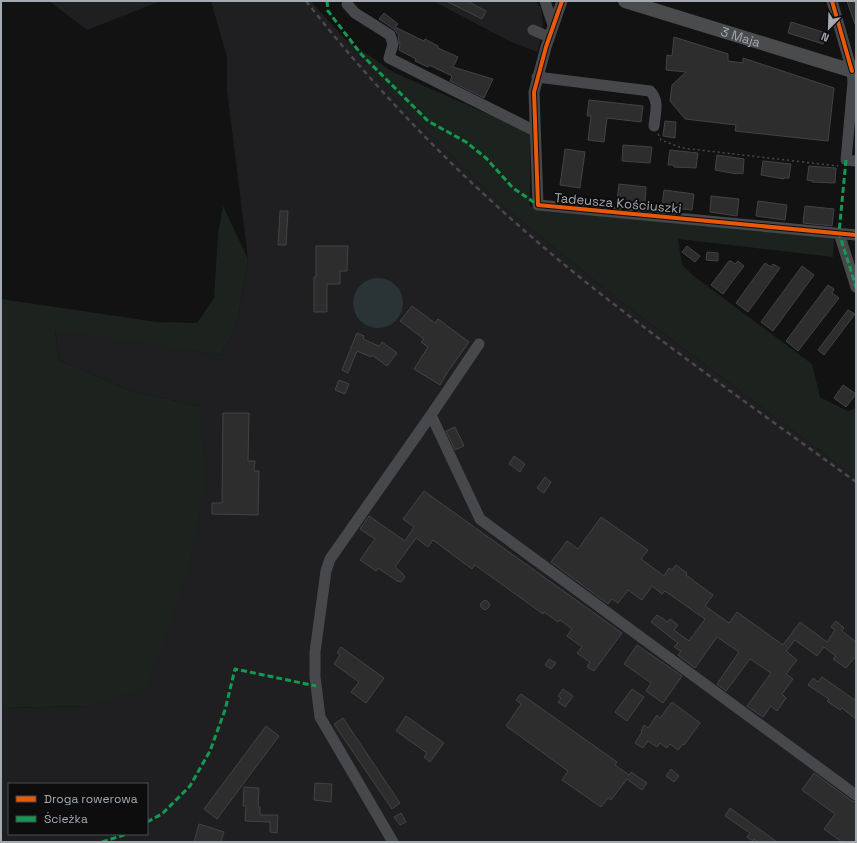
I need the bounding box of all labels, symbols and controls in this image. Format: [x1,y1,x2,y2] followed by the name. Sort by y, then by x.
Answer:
[809,8,849,48] north arrow
[719,22,763,51] street label: 3 Maja
[819,29,831,45] text: N
[554,189,682,217] street label: Tadeusza Kościuszki
[8,783,148,835] legend
[44,791,138,807] text: Droga rowerowa
[44,811,88,827] text: Ścieżka

